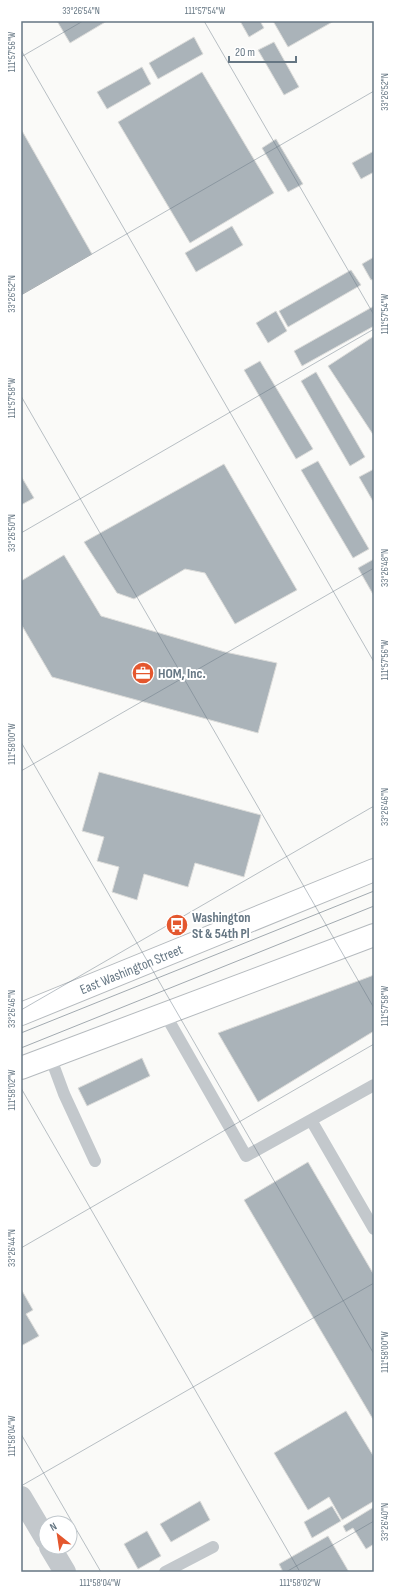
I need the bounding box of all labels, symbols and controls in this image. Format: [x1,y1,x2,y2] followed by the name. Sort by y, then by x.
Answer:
[62,5,100,17] text: 33°26'54"N
[185,5,226,17] text: 111°57'54"W
[6,31,18,72] text: 111°57'56"W
[229,38,296,64] scale bar
[235,45,255,60] text: 20 m
[379,73,391,111] text: 33°26'52"N
[6,275,18,313] text: 33°26'52"N
[379,293,391,334] text: 111°57'54"W
[6,377,18,418] text: 111°57'58"W
[6,514,18,552] text: 33°26'50"N
[379,549,391,587] text: 33°26'48"N
[379,639,391,680] text: 111°57'56"W
[130,660,156,686] office icon: HOM, Inc.
[158,665,206,682] place label: HOM, Inc.
[6,723,18,765] text: 111°58'00"W
[379,788,391,826] text: 33°26'46"N
[192,909,250,942] place label: Washington St & 54th Pl
[164,912,190,938] bus stop icon: Washington St & 54th Pl
[77,941,185,998] street label: East Washington Street
[379,985,391,1026] text: 111°57'58"W
[6,990,18,1028] text: 33°26'46"N
[6,1069,18,1110] text: 111°58'02"W
[6,1229,18,1267] text: 33°26'44"N
[379,1331,391,1373] text: 111°58'00"W
[6,1415,18,1457] text: 111°58'04"W
[379,1503,391,1541] text: 33°26'40"N
[38,1515,78,1555] north arrow
[47,1520,59,1534] text: N
[80,1577,121,1589] text: 111°58'04"W
[280,1577,321,1589] text: 111°58'02"W

